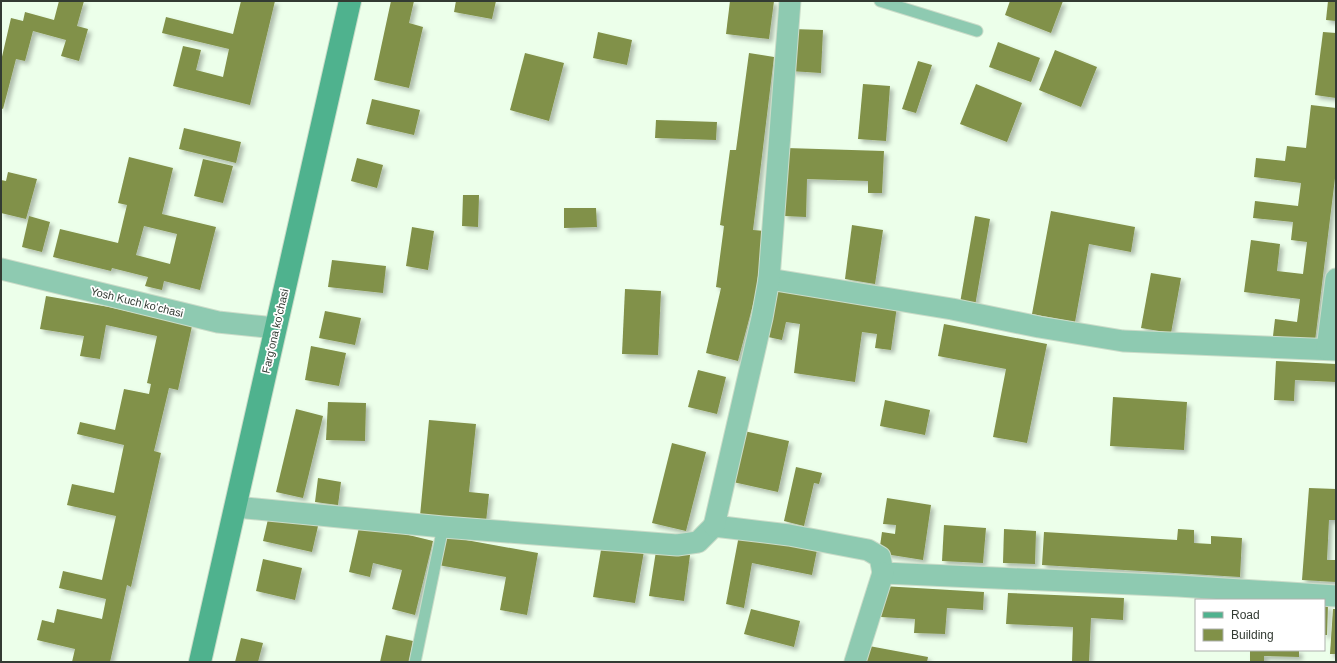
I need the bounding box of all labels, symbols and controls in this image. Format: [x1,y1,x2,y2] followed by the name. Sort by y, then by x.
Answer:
[89,285,185,319] street label: Yosh Kuch koʻchasi
[259,288,291,374] street label: Fargʻona koʻchasi
[1195,599,1325,651] legend
[1231,608,1260,622] text: Road
[1231,628,1274,642] text: Building

